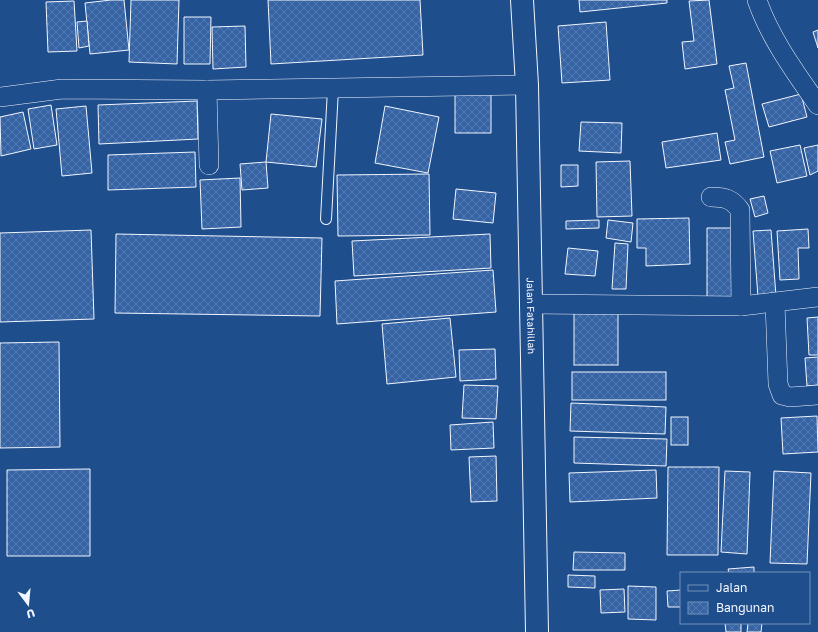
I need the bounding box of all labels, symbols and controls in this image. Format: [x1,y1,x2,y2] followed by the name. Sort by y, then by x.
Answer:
[525,277,538,354] street label: Jalan Fatahillah
[680,572,810,624] legend
[716,580,747,595] text: Jalan
[8,584,48,624] north arrow
[716,600,774,615] text: Bangunan
[25,607,37,621] text: U

